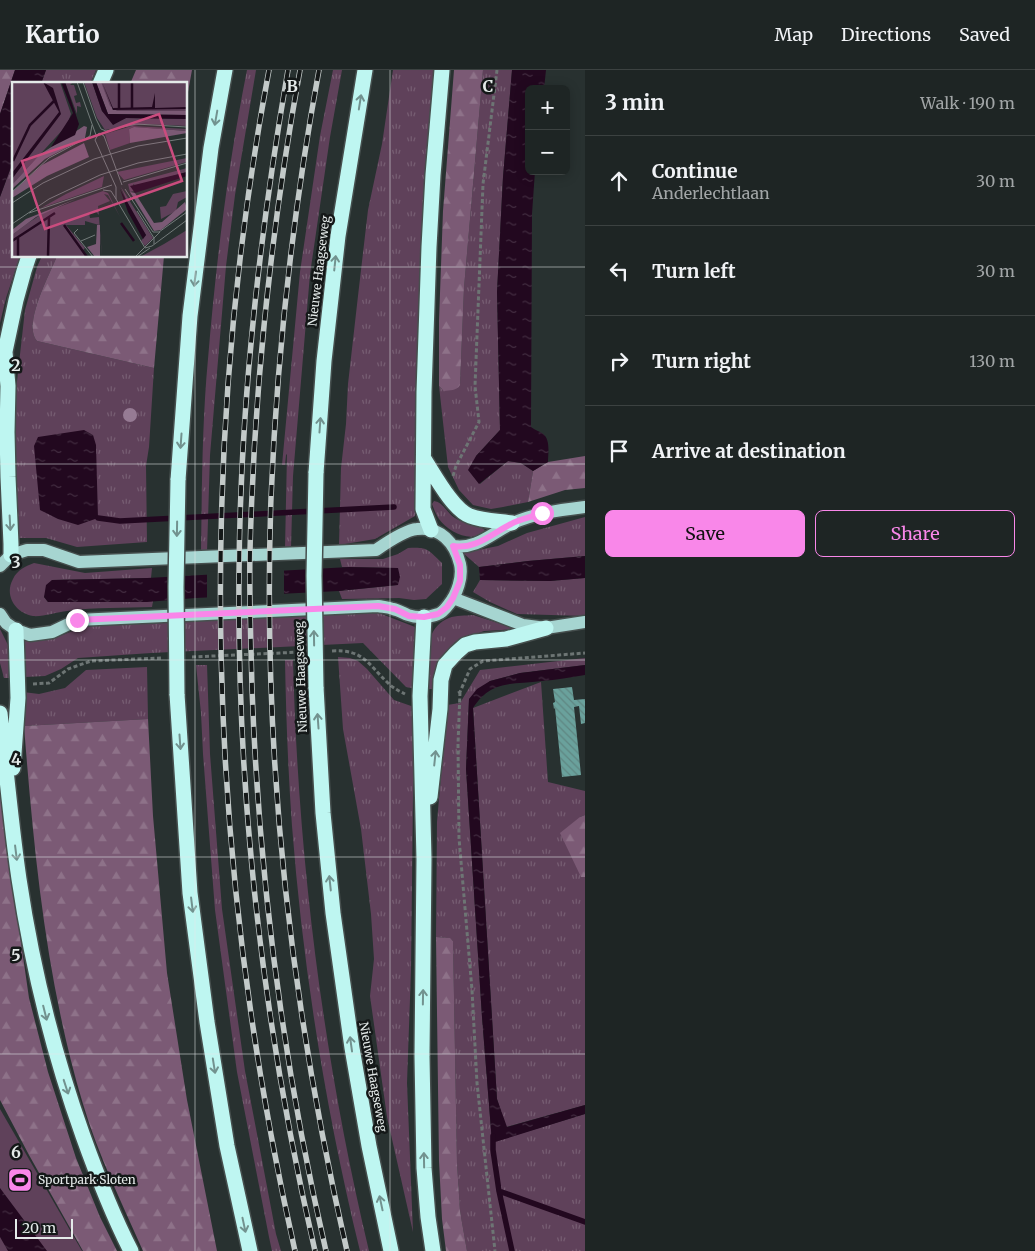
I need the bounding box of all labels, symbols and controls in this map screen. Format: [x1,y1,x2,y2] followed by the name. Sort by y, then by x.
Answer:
[25,19,100,50] text: Kartio
[775,23,813,46] text: Map
[841,23,931,46] text: Directions
[959,23,1010,46] text: Saved
[286,76,298,96] text: B
[483,76,493,96] text: C
[12,82,188,258] inset map
[525,85,570,175] map controls
[525,85,570,130] button: +
[605,89,664,116] text: 3 min
[920,93,1015,113] text: Walk · 190 m
[355,95,365,111] one-way arrow
[211,110,221,126] one-way arrow
[525,130,570,175] button: −
[652,159,738,183] text: Continue
[605,167,633,195] icon: ahead
[976,171,1015,191] text: 30 m
[652,183,770,203] text: Anderlechtlaan
[304,214,333,327] street label: Nieuwe Haagseweg
[330,255,340,271] one-way arrow
[605,257,633,285] icon: left
[652,259,736,283] text: Turn left
[976,261,1015,281] text: 30 m
[190,271,200,287] one-way arrow
[605,347,633,375] icon: right
[652,349,751,373] text: Turn right
[969,351,1015,371] text: 130 m
[11,355,21,375] text: 2
[315,417,324,433] one-way arrow
[176,433,186,449] one-way arrow
[605,437,633,465] icon: arrive
[652,439,846,463] text: Arrive at destination
[531,502,554,525] route start
[605,510,805,557] button: Save
[815,510,1015,557] button: Share
[6,514,15,530] one-way arrow
[172,520,182,536] one-way arrow
[11,552,21,572] text: 3
[66,609,89,632] route end
[291,620,310,733] street label: Nieuwe Haagseweg
[309,630,319,646] one-way arrow
[313,713,322,729] one-way arrow
[176,734,185,750] one-way arrow
[11,749,21,769] text: 4
[430,750,440,766] one-way arrow
[11,845,21,861] one-way arrow
[325,875,335,891] one-way arrow
[187,896,197,912] one-way arrow
[11,945,21,965] text: 5
[418,990,428,1006] one-way arrow
[41,1004,51,1020] one-way arrow
[356,1021,391,1134] street label: Nieuwe Haagseweg
[346,1036,356,1052] one-way arrow
[210,1057,220,1073] one-way arrow
[62,1078,72,1094] one-way arrow
[11,1142,21,1162] text: 6
[419,1152,429,1168] one-way arrow
[7,1167,33,1193] sports icon: Sportpark Sloten
[38,1172,136,1187] place label: Sportpark Sloten
[376,1196,385,1212] one-way arrow
[15,1216,72,1239] scale bar
[240,1217,250,1233] one-way arrow
[22,1219,56,1237] text: 20 m

